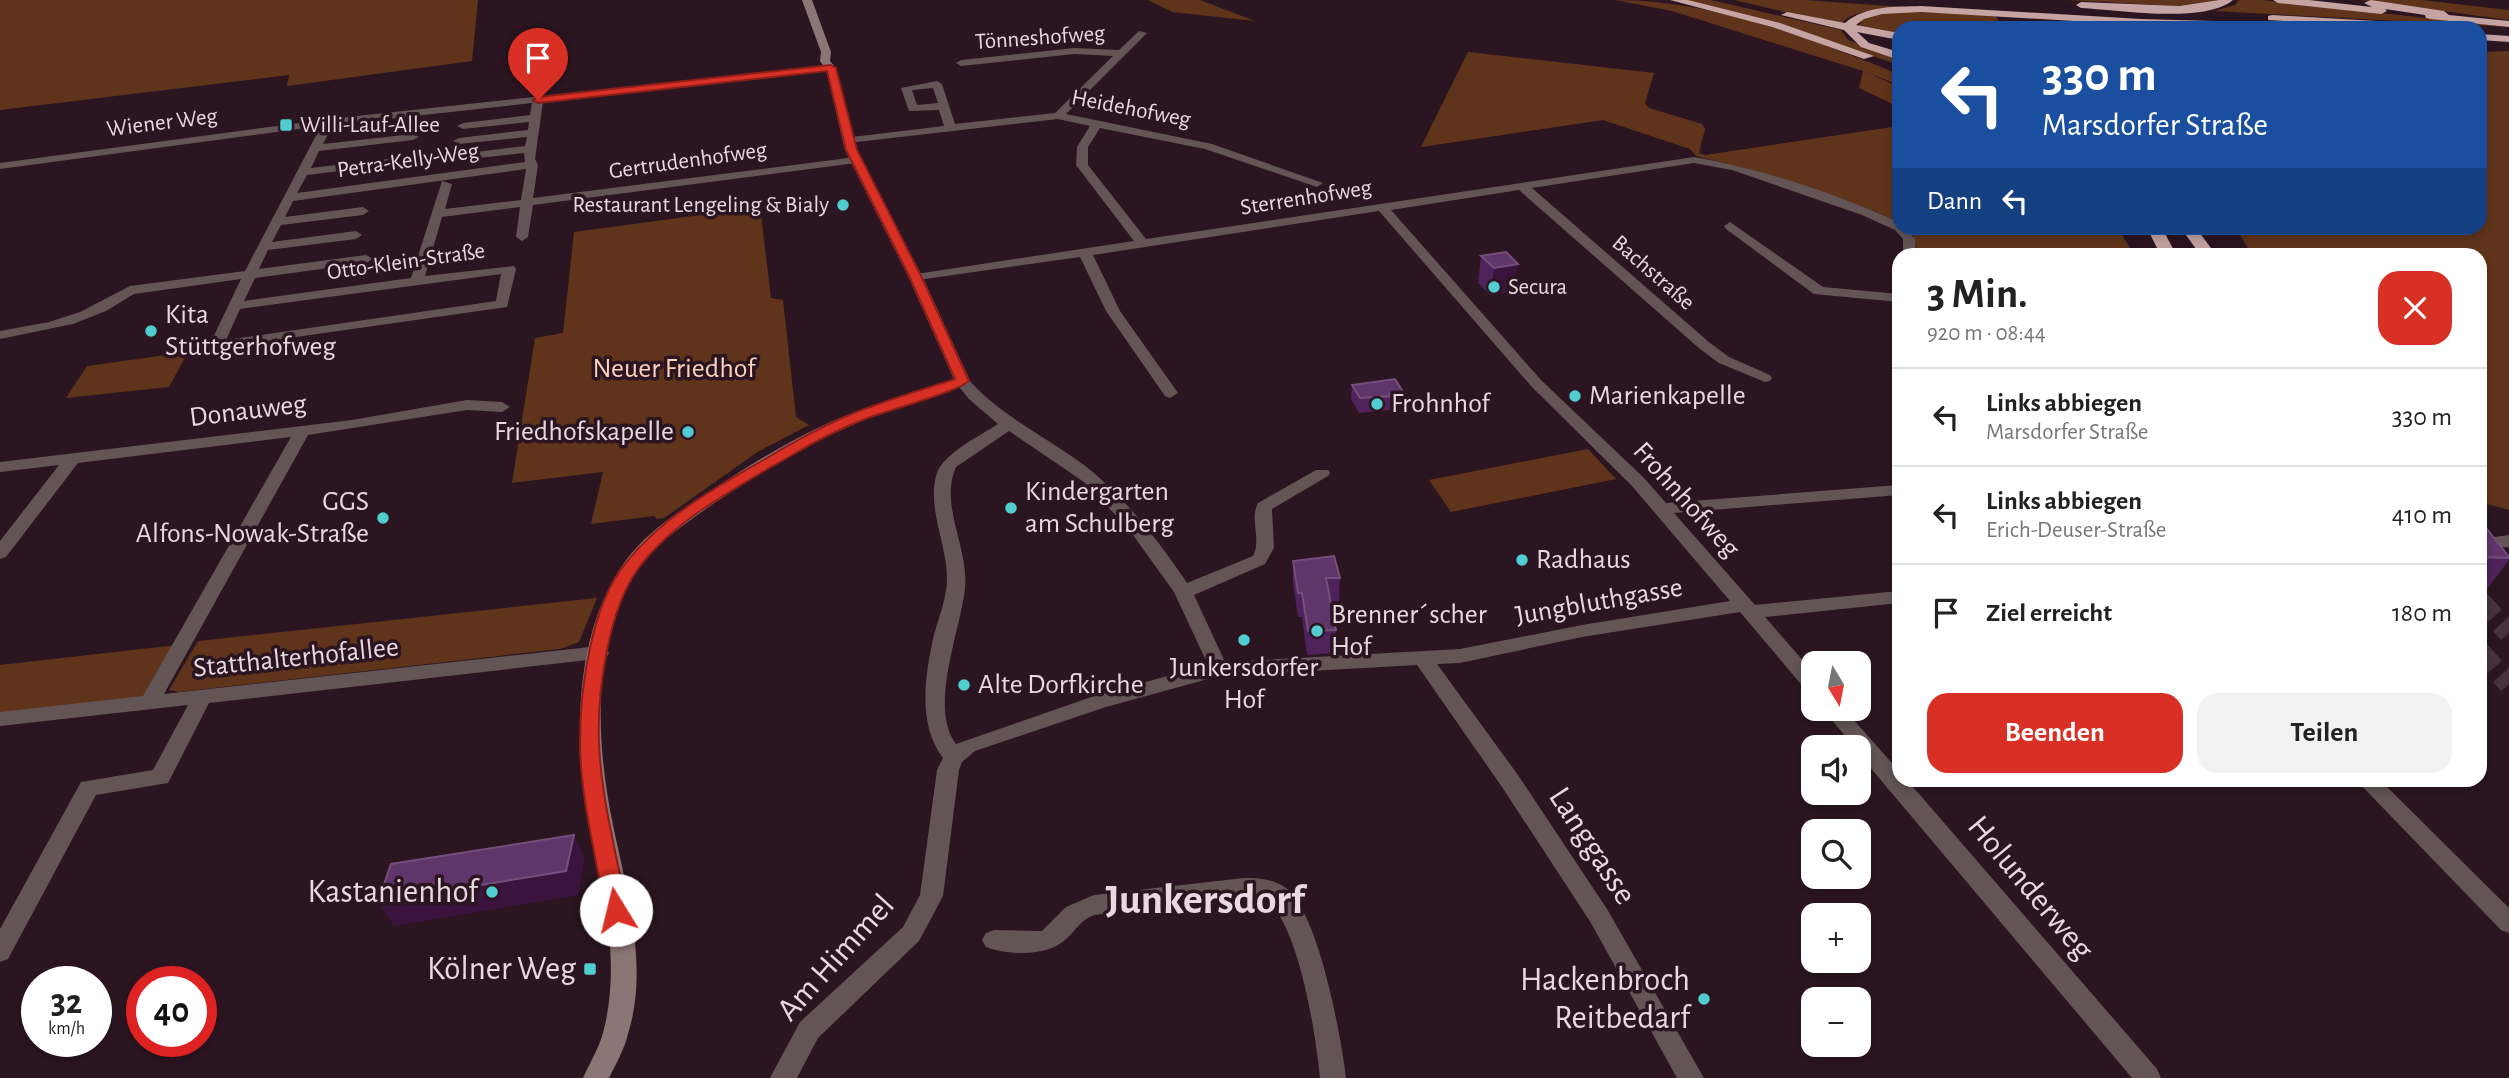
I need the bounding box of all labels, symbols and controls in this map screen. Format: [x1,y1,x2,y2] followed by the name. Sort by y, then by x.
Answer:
[974,22,1107,54] street label: Tönneshofweg
[508,28,568,100] pin
[519,39,557,77] icon: arrive
[1927,49,2018,140] icon: left
[2042,51,2157,100] text: 330 m
[1069,86,1193,132] street label: Heidehofweg
[105,105,220,141] street label: Wiener Weg
[2042,109,2268,141] text: Marsdorfer Straße
[300,114,440,137] place label: Willi-Lauf-Allee
[278,117,294,133] marker: Willi-Lauf-Allee
[608,138,769,183] street label: Gertrudenhofweg
[336,140,481,182] street label: Petra-Kelly-Weg
[1239,176,1374,220] street label: Sterrenhofweg
[1996,182,2034,220] icon: left
[1927,188,1982,214] text: Dann
[572,194,829,217] place label: Restaurant Lengeling & Bialy
[835,197,851,213] marker: Restaurant Lengeling & Bialy
[1607,231,1699,315] street label: Bachstraße
[325,240,487,284] street label: Otto-Klein-Straße
[2378,271,2452,345] button: close
[1927,273,2028,315] text: 3 Min.
[1508,276,1567,299] place label: Secura
[1486,279,1502,295] marker: Secura
[165,301,336,361] place label: Kita Stüttgerhofweg
[1927,322,2046,345] text: 920 m · 08:44
[143,323,159,339] marker: Kita Stüttgerhofweg
[593,355,757,383] park label: Neuer Friedhof
[1589,382,1746,410] place label: Marienkapelle
[1567,388,1583,404] marker: Marienkapelle
[188,390,308,432] street label: Donauweg
[1391,390,1491,418] place label: Frohnhof
[1986,390,2142,416] text: Links abbiegen
[1369,396,1385,412] marker: Frohnhof
[1927,398,1965,436] icon: left
[2392,404,2452,430] text: 330 m
[494,418,674,446] place label: Friedhofskapelle
[1986,421,2148,444] text: Marsdorfer Straße
[680,424,696,440] marker: Friedhofskapelle
[1627,437,1745,563] street label: Frohnhofweg
[1025,478,1174,538] place label: Kindergarten am Schulberg
[136,488,369,548] place label: GGS Alfons-Nowak-Straße
[1986,488,2142,514] text: Links abbiegen
[1927,496,1965,534] icon: left
[1003,500,1019,516] marker: Kindergarten am Schulberg
[2392,502,2452,528] text: 410 m
[375,510,391,526] marker: GGS Alfons-Nowak-Straße
[1986,519,2166,542] text: Erich-Deuser-Straße
[1536,546,1631,574] place label: Radhaus
[1514,552,1530,568] marker: Radhaus
[1513,574,1685,630] street label: Jungbluthgasse
[1927,594,1965,632] icon: arrive
[1986,600,2112,626] text: Ziel erreicht
[2392,600,2452,626] text: 180 m
[1331,601,1487,661] place label: Brenner´scher Hof
[1309,623,1325,639] marker: Brenner´scher Hof
[1236,632,1252,648] marker: Junkersdorfer Hof
[192,633,400,683] street label: Statthalterhofallee
[1801,651,1871,721] north arrow
[1801,651,1871,1057] map controls
[1170,654,1318,714] place label: Junkersdorfer Hof
[978,671,1144,699] place label: Alte Dorfkirche
[956,677,972,693] marker: Alte Dorfkirche
[1927,693,2183,773] button: Beenden
[2197,693,2452,773] button: Teilen
[1801,735,1871,805] button: sound
[1542,782,1642,910] street label: Langgasse
[1961,810,2099,966] street label: Holunderweg
[1801,819,1871,889] button: search
[579,873,653,947] position arrow
[307,876,480,909] place label: Kastanienhof
[1105,879,1308,921] district label: Junkersdorf
[484,884,500,900] marker: Kastanienhof
[771,889,901,1027] street label: Am Himmel
[1801,903,1871,973] button: +
[427,953,576,986] place label: Kölner Weg
[582,961,598,977] marker: Kölner Weg
[1520,964,1692,1035] place label: Hackenbroch Reitbedarf
[126,966,217,1057] speed limit sign: 40
[51,985,82,1020] text: 32
[1801,987,1871,1057] button: −
[1696,991,1712,1007] marker: Hackenbroch Reitbedarf
[48,1020,85,1038] text: km/h

